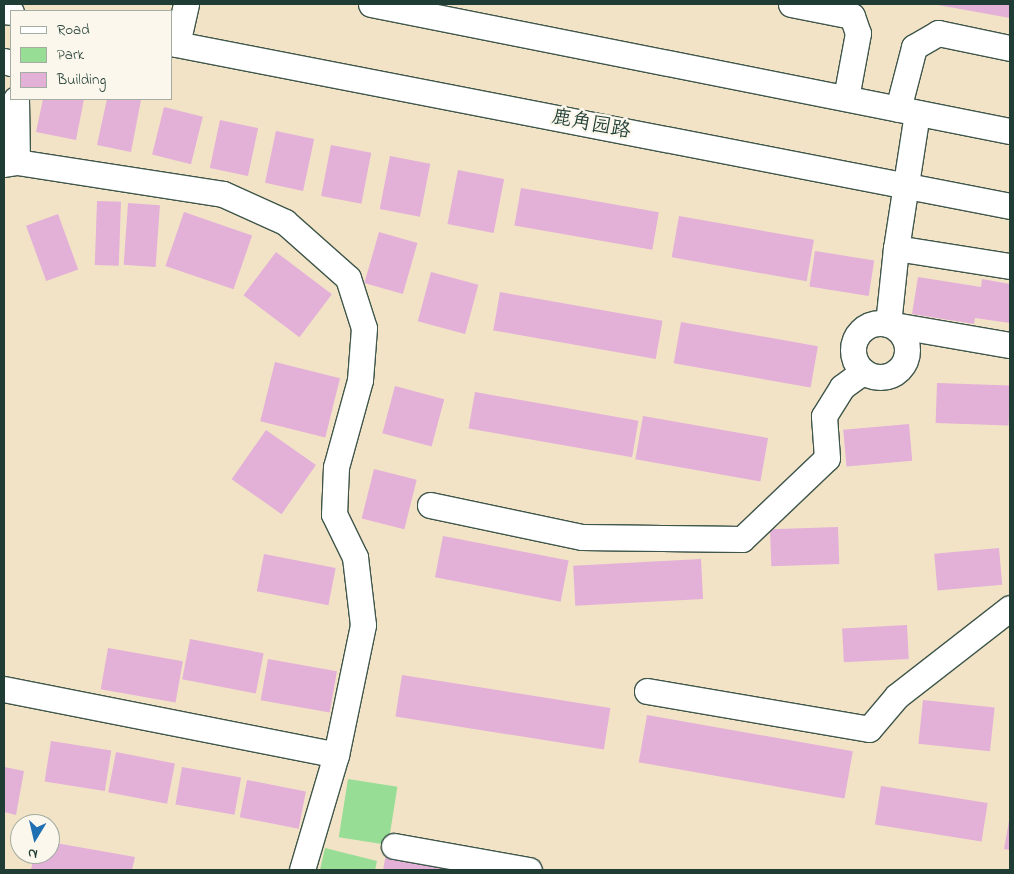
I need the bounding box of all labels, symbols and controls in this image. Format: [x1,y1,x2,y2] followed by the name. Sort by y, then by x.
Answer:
[10,10,172,100] legend
[57,19,90,41] text: Road
[57,44,84,66] text: Park
[57,69,106,91] text: Building
[549,106,633,144] street label: 鹿角园路
[10,814,60,864] north arrow
[26,842,39,864] text: N

